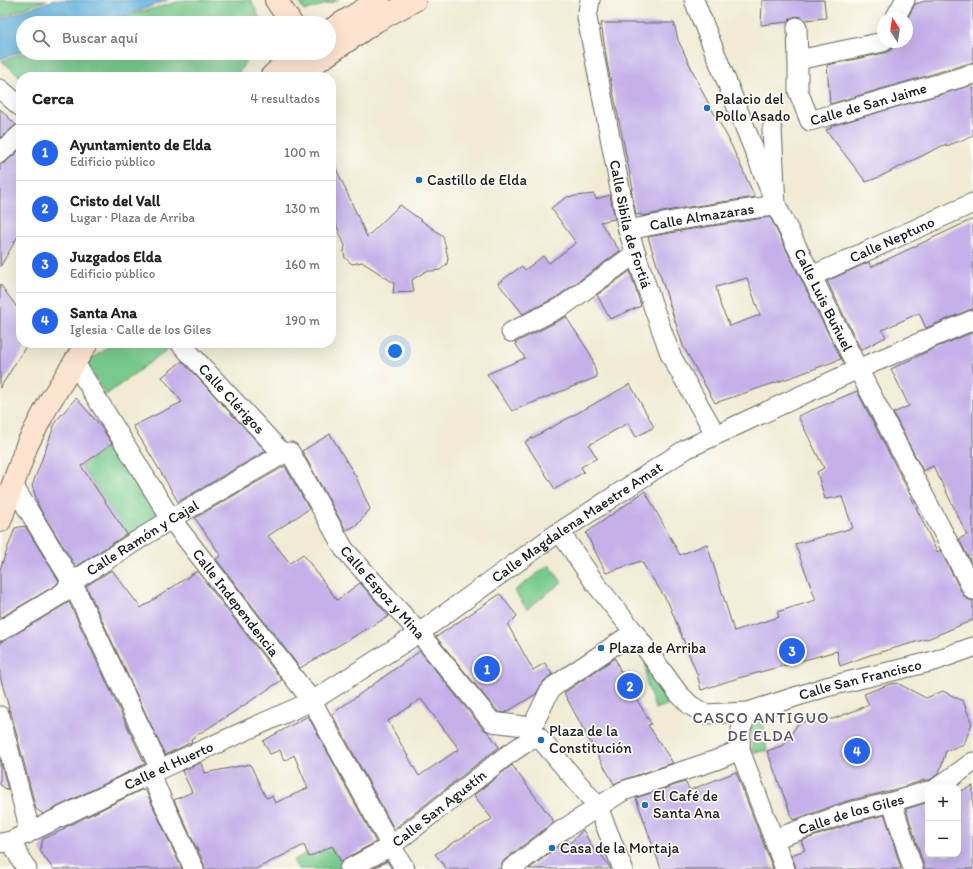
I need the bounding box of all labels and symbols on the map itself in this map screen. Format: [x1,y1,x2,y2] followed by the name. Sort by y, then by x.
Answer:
[877,12,913,48] north arrow
[808,79,929,130] street label: Calle de San Jaime
[715,90,790,125] place label: Palacio del Pollo Asado
[702,103,712,113] marker: Palacio del Pollo Asado
[606,158,656,291] street label: Calle Sibila de Fortiá
[427,171,527,189] place label: Castillo de Elda
[414,175,424,185] marker: Castillo de Elda
[648,199,756,235] street label: Calle Almazaras
[847,213,937,267] street label: Calle Neptuno
[790,246,857,355] street label: Calle Luis Buñuel
[385,341,405,361] your location
[195,360,269,438] street label: Calle Clérigos
[488,458,666,587] street label: Calle Magdalena Maestre Amat
[83,496,202,580] street label: Calle Ramón y Cajal
[336,542,430,643] street label: Calle Espoz y Mina
[188,545,283,660] street label: Calle Independencia
[779,636,805,666] pin: 3
[609,639,707,657] place label: Plaza de Arriba
[596,643,606,653] marker: Plaza de Arriba
[474,654,500,684] pin: 1
[796,655,923,704] street label: Calle San Francisco
[617,671,643,701] pin: 2
[692,708,830,745] district label: CASCO ANTIGUO DE ELDA
[549,722,632,757] place label: Plaza de la Constitución
[536,735,546,745] marker: Plaza de la Constitución
[844,736,870,766] pin: 4
[121,737,216,794] street label: Calle el Huerto
[388,766,490,851] street label: Calle San Agustín
[653,787,720,822] place label: El Café de Santa Ana
[796,790,906,839] street label: Calle de los Giles
[640,800,650,810] marker: El Café de Santa Ana
[560,839,679,857] place label: Casa de la Mortaja
[547,843,557,853] marker: Casa de la Mortaja

